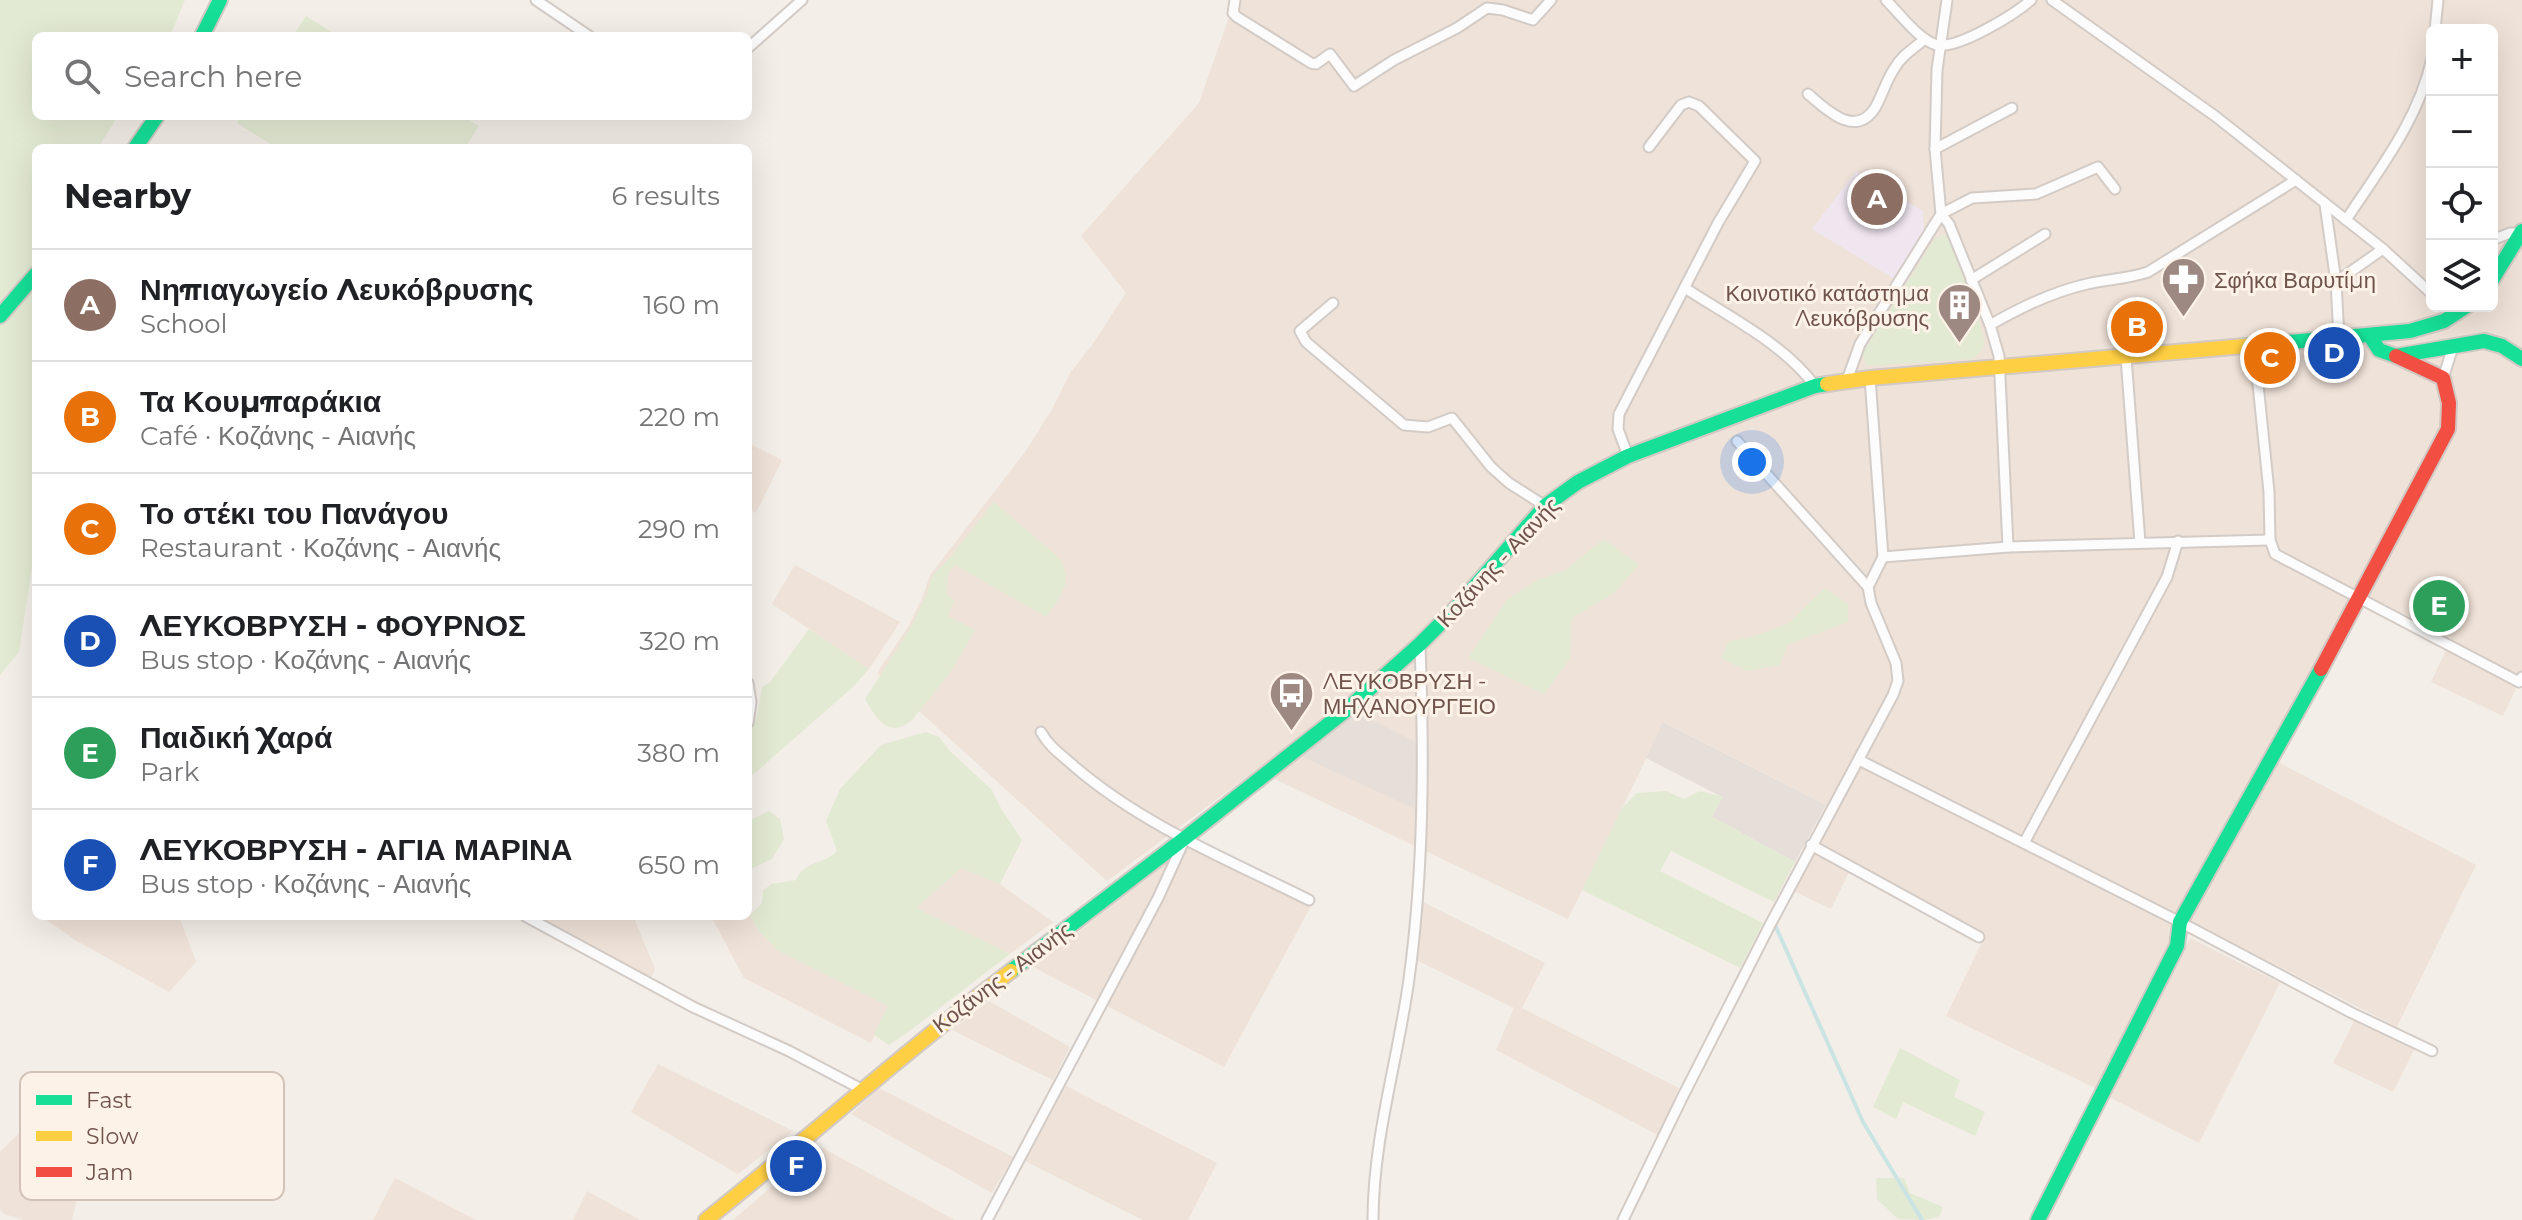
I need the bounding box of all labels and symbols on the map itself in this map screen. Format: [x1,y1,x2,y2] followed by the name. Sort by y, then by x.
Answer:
[1851,169,1903,229] pin: A
[2159,256,2207,319] pharmacy icon: Σφήκα Βαρυτίμη
[2214,267,2376,294] place label: Σφήκα Βαρυτίμη
[1726,280,1929,332] place label: Κοινοτικό κατάστημα Λευκόβρυσης
[1936,282,1984,345] building icon: Κοινοτικό κατάστημα Λευκόβρυσης
[2111,297,2163,357] pin: B
[2308,323,2360,383] pin: D
[2244,328,2296,388] pin: C
[1732,442,1772,482] your location
[1431,492,1565,633] street label: Κοζάνης - Αιανής
[2413,576,2465,636] pin: E
[1323,668,1496,720] place label: ΛΕΥΚΟΒΡΥΣΗ - ΜΗΧΑΝΟΥΡΓΕΙΟ
[1268,670,1316,733] bus stop icon: ΛΕΥΚΟΒΡΥΣΗ - ΜΗΧΑΝΟΥΡΓΕΙΟ
[927,916,1077,1039] street label: Κοζάνης - Αιανής
[20,1072,284,1200] legend
[86,1087,132,1114] text: Fast
[86,1123,139,1150] text: Slow
[770,1136,822,1196] pin: F
[85,1159,133,1186] text: Jam

